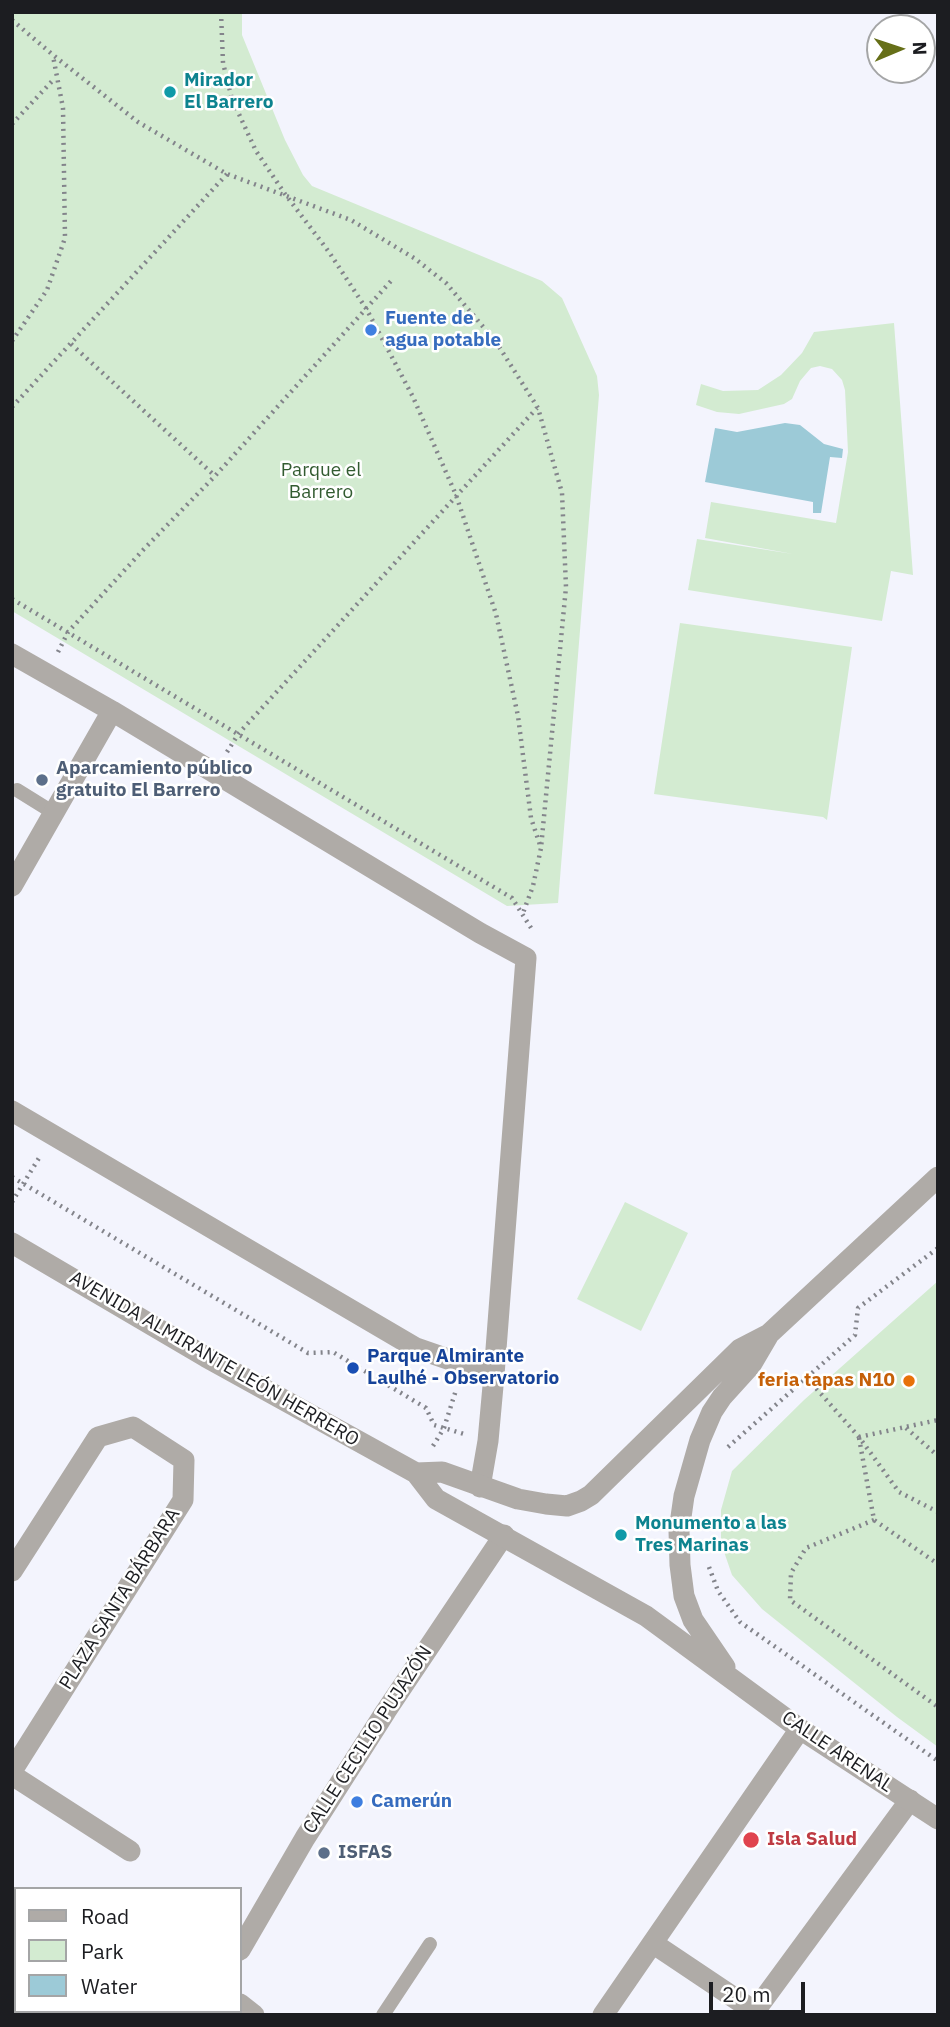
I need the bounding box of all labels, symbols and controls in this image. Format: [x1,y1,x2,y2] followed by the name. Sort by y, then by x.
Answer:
[866,14,936,84] north arrow
[908,41,932,56] text: N
[184,70,273,114] place label: Mirador El Barrero
[162,84,178,100] marker: Mirador El Barrero
[385,308,501,352] place label: Fuente de agua potable
[363,322,379,338] marker: Fuente de agua potable
[281,460,361,504] park label: Parque el Barrero
[56,758,252,802] place label: Aparcamiento público gratuito El Barrero
[34,772,50,788] marker: Aparcamiento público gratuito El Barrero
[65,1267,363,1451] street label: AVENIDA ALMIRANTE LEÓN HERRERO
[367,1346,559,1390] place label: Parque Almirante Laulhé - Observatorio
[345,1360,361,1376] marker: Parque Almirante Laulhé - Observatorio
[758,1370,895,1392] place label: feria tapas N10
[901,1373,917,1389] marker: feria tapas N10
[55,1504,185,1694] street label: PLAZA SANTA BÁRBARA
[635,1513,787,1557] place label: Monumento a las Tres Marinas
[613,1527,629,1543] marker: Monumento a las Tres Marinas
[299,1642,437,1838] street label: CALLE CECILIO PUJAZÓN
[777,1706,897,1798] street label: CALLE ARENAL
[371,1791,452,1813] place label: Camerún
[349,1794,365,1810] marker: Camerún
[767,1829,857,1851] place label: Isla Salud
[741,1830,761,1850] marker: Isla Salud
[338,1842,392,1864] place label: ISFAS
[316,1845,332,1861] marker: ISFAS
[14,1887,242,2013] legend
[81,1902,129,1930] text: Road
[81,1937,124,1965] text: Park
[712,1968,808,2012] scale bar
[81,1972,137,2000] text: Water
[722,1980,771,2008] text: 20 m

